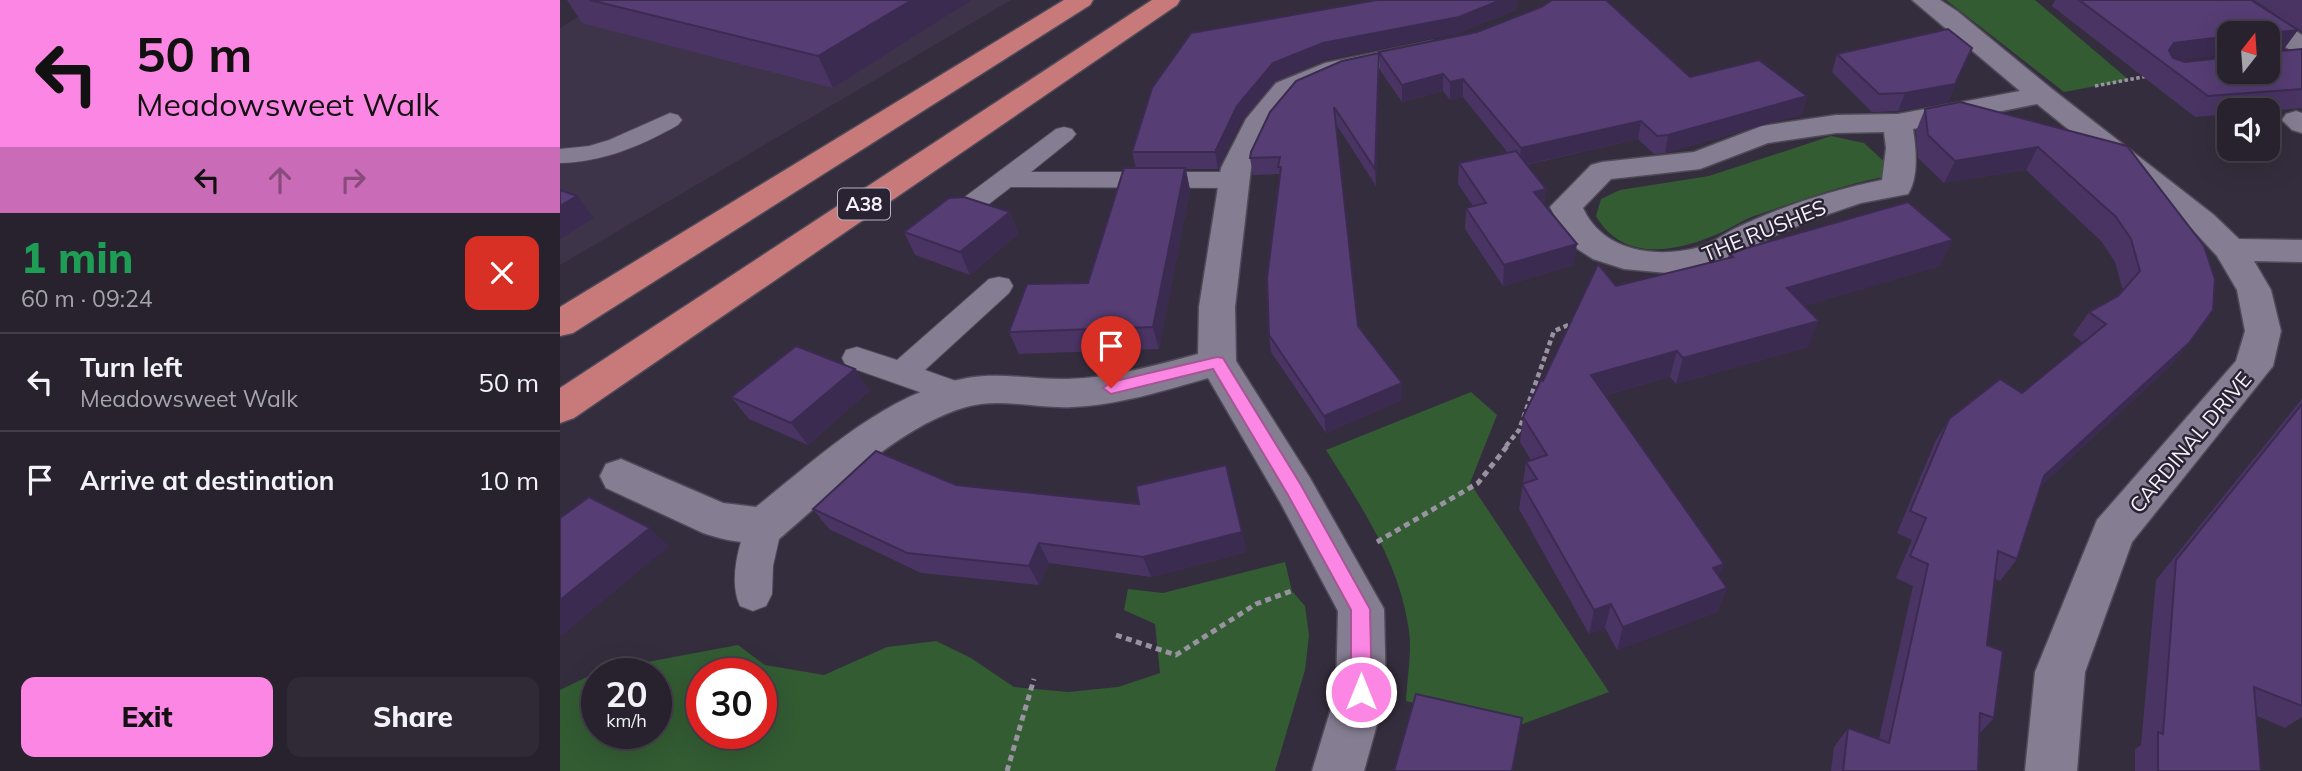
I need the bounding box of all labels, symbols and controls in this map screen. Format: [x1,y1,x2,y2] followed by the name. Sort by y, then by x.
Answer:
[2217,21,2280,84] north arrow
[2217,21,2280,161] map controls
[136,23,252,84] text: 50 m
[21,28,112,119] icon: left
[136,84,439,124] text: Meadowsweet Walk
[2217,98,2280,161] button: sound
[188,161,226,199] icon: left
[261,161,299,199] icon: ahead
[334,161,372,199] icon: right
[838,188,890,220] road number: A38
[1698,193,1830,267] street label: THE RUSHES
[21,231,134,284] text: 1 min
[465,236,539,310] button: close
[21,284,153,313] text: 60 m · 09:24
[1081,316,1141,388] pin
[1092,327,1130,365] icon: arrive
[80,351,182,384] text: Turn left
[21,363,59,401] icon: left
[478,366,539,399] text: 50 m
[2124,366,2256,518] street label: CARDINAL DRIVE
[80,384,298,413] text: Meadowsweet Walk
[21,461,59,499] icon: arrive
[80,464,335,497] text: Arrive at destination
[478,464,539,497] text: 10 m
[1324,655,1398,729] position arrow
[686,658,777,749] speed limit sign: 30
[605,672,648,716] text: 20
[21,677,273,757] button: Exit
[287,677,539,757] button: Share
[606,709,647,732] text: km/h

